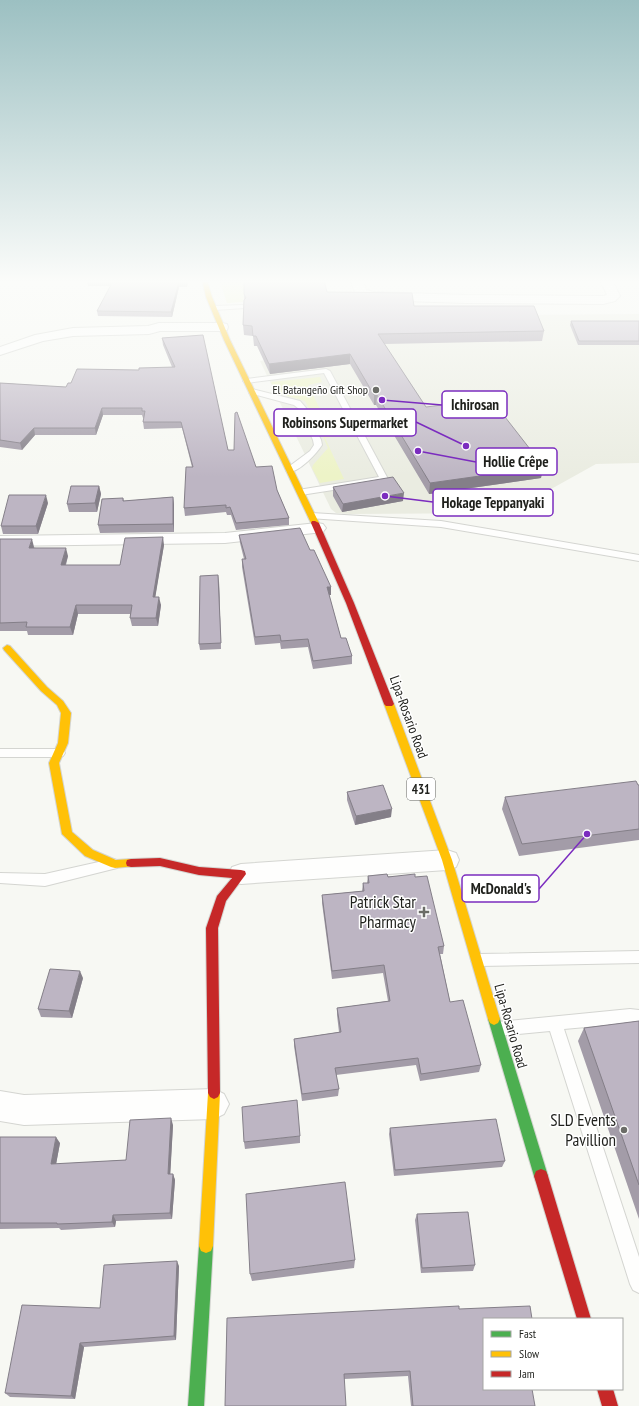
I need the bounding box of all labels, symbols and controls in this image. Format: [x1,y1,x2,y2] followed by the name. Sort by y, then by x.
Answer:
[272,382,368,397] place label: El Batangeño Gift Shop
[371,385,381,395] marker: El Batangeño Gift Shop
[442,391,507,418] callout: Ichirosan
[451,395,499,414] text: Ichirosan
[274,409,416,436] callout: Robinsons Supermarket
[282,413,408,432] text: Robinsons Supermarket
[476,448,557,475] callout: Hollie Crêpe
[483,452,549,471] text: Hollie Crêpe
[433,489,553,516] callout: Hokage Teppanyaki
[442,493,544,512] text: Hokage Teppanyaki
[386,673,432,761] street label: Lipa-Rosario Road
[407,778,435,800] road number: 431
[462,875,539,902] callout: McDonald's
[471,879,531,898] text: McDonald's
[350,891,417,933] place label: Patrick Star Pharmacy
[419,907,429,917] marker: Patrick Star Pharmacy
[490,982,532,1070] street label: Lipa-Rosario Road
[550,1109,616,1151] place label: SLD Events Pavillion
[619,1125,629,1135] marker: SLD Events Pavillion
[483,1318,623,1390] legend
[519,1326,537,1341] text: Fast
[519,1346,540,1361] text: Slow
[518,1366,535,1381] text: Jam

